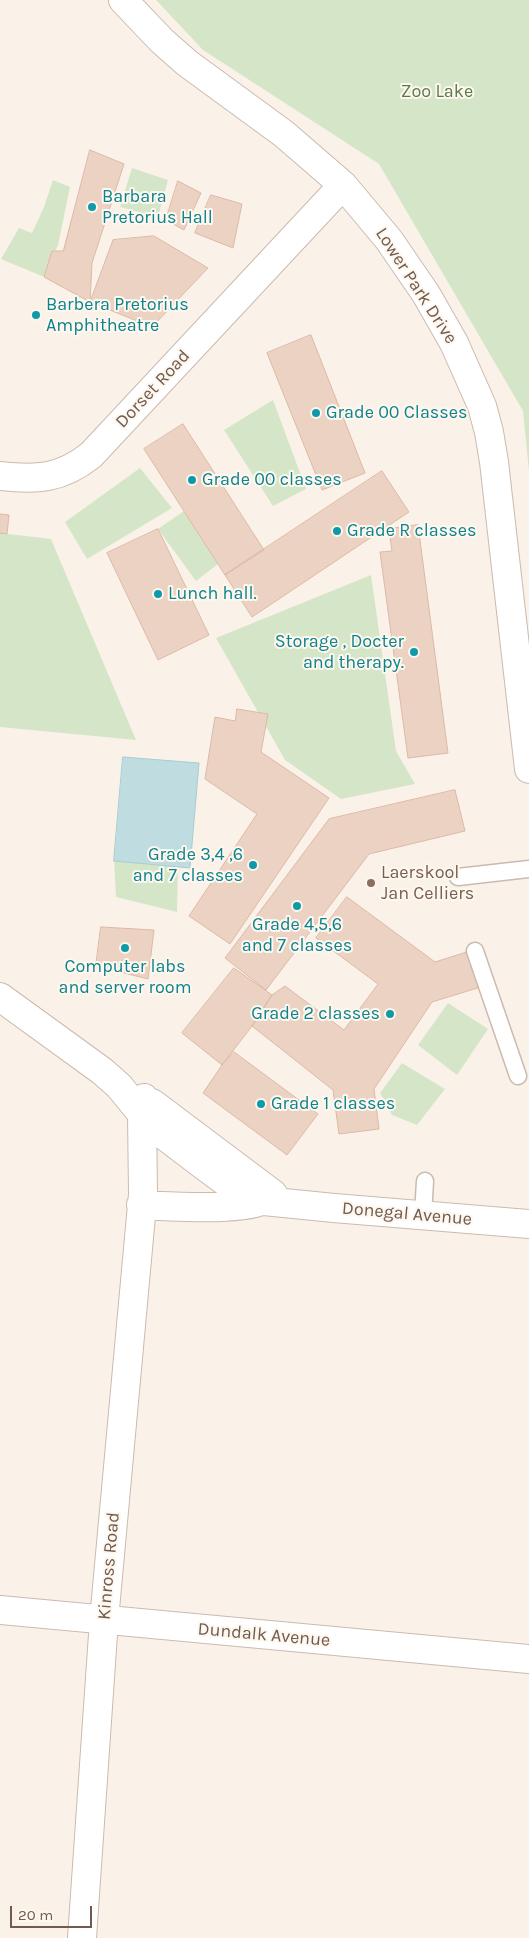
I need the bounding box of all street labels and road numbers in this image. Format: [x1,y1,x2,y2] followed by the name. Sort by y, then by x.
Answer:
[370,224,462,348] street label: Lower Park Drive
[111,345,195,433] street label: Dorset Road
[341,1198,473,1230] street label: Donegal Avenue
[94,1511,124,1621] street label: Kinross Road
[197,1618,331,1652] street label: Dundalk Avenue

